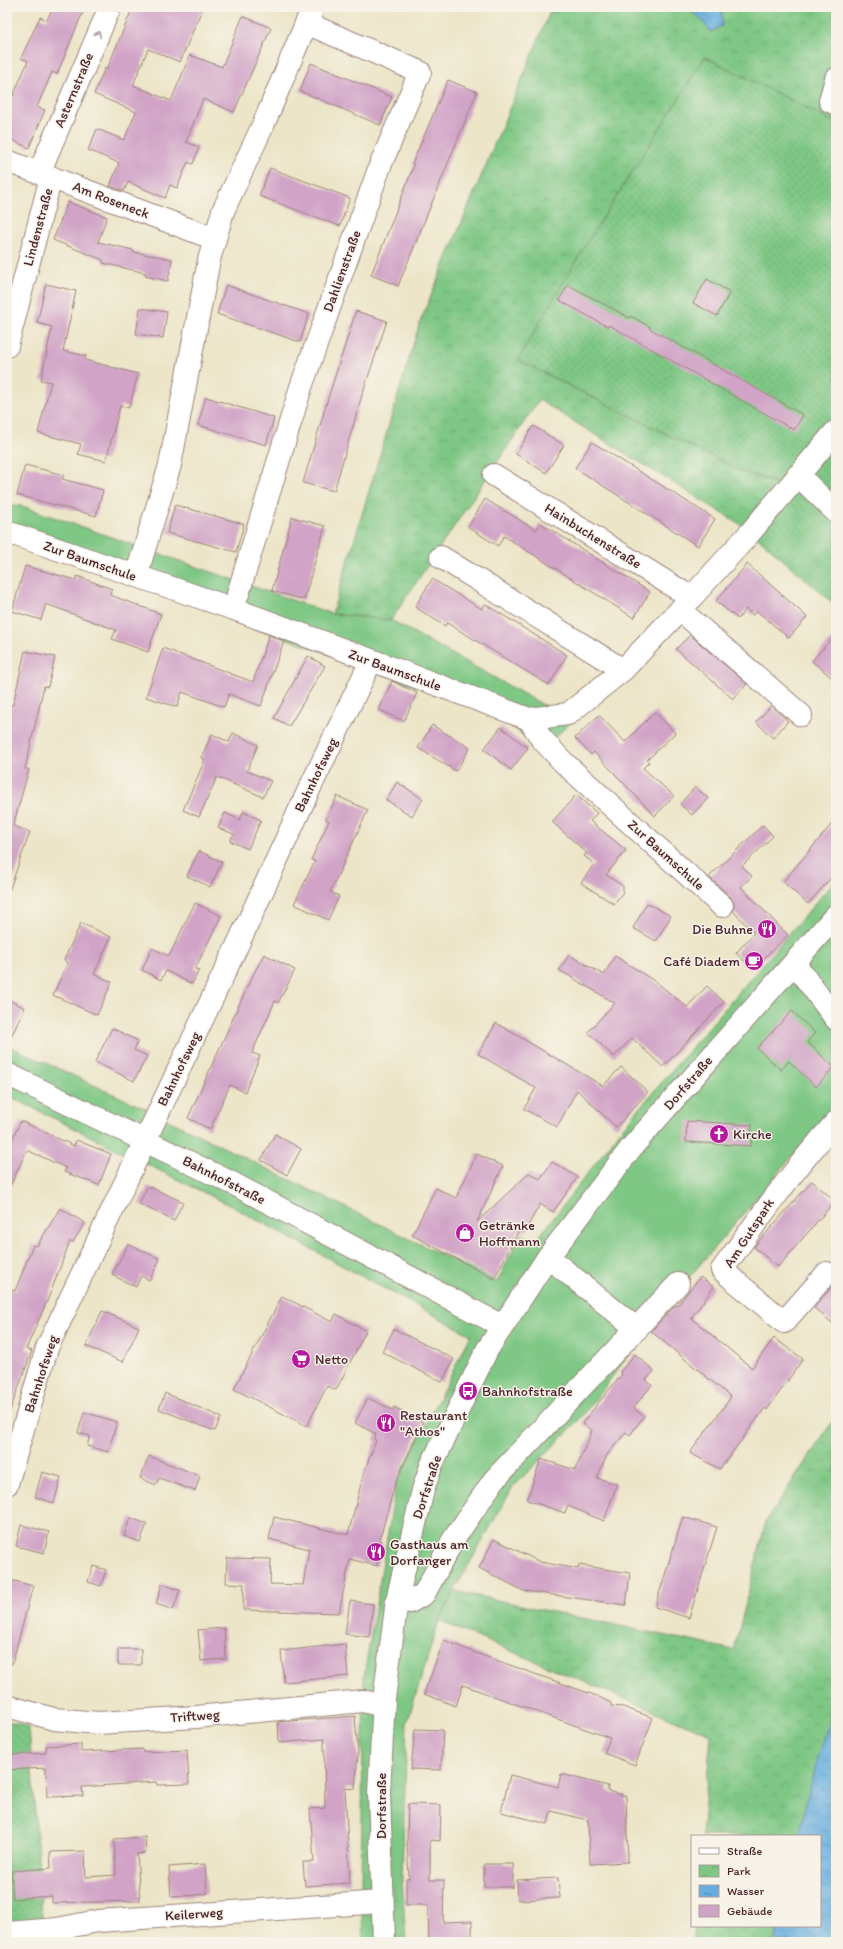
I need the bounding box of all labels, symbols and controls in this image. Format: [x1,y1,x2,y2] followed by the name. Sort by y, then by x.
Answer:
[94,30,102,37] one-way arrow
[51,50,98,130] street label: Asternstraße
[70,178,152,222] street label: Am Roseneck
[19,186,57,268] street label: Lindenstraße
[319,227,365,314] street label: Dahlienstraße
[541,499,645,573] street label: Hainbuchenstraße
[41,537,139,585] street label: Zur Baumschule
[346,645,444,695] street label: Zur Baumschule
[291,734,342,815] street label: Bahnhofsweg
[624,816,708,894] street label: Zur Baumschule
[756,918,778,940] restaurant icon: Die Buhne
[692,921,753,938] place label: Die Buhne
[743,950,765,972] cafe icon: Café Diadem
[663,953,740,970] place label: Café Diadem
[154,1028,205,1109] street label: Bahnhofsweg
[660,1052,716,1114] street label: Dorfstraße
[708,1123,730,1145] church icon: Kirche
[733,1126,772,1143] place label: Kirche
[180,1152,269,1208] street label: Bahnhofstraße
[720,1194,778,1271] street label: Am Gutspark
[479,1217,540,1250] place label: Getränke Hoffmann
[454,1222,476,1244] shop icon: Getränke Hoffmann
[20,1332,62,1415] street label: Bahnhofsweg
[290,1348,312,1370] supermarket icon: Netto
[315,1351,348,1368] place label: Netto
[457,1380,479,1402] bus stop icon: Bahnhofstraße
[482,1383,573,1400] place label: Bahnhofstraße
[400,1407,467,1440] place label: Restaurant "Athos"
[375,1412,397,1434] restaurant icon: Restaurant "Athos"
[409,1453,445,1521] street label: Dorfstraße
[390,1536,469,1569] place label: Gasthaus am Dorfanger
[365,1541,387,1563] restaurant icon: Gasthaus am Dorfanger
[170,1706,221,1726] street label: Triftweg
[373,1773,390,1839] street label: Dorfstraße
[691,1835,821,1927] legend
[727,1844,762,1858] text: Straße
[727,1864,751,1878] text: Park
[727,1884,764,1898] text: Wasser
[164,1903,225,1925] street label: Keilerweg
[727,1904,772,1918] text: Gebäude

